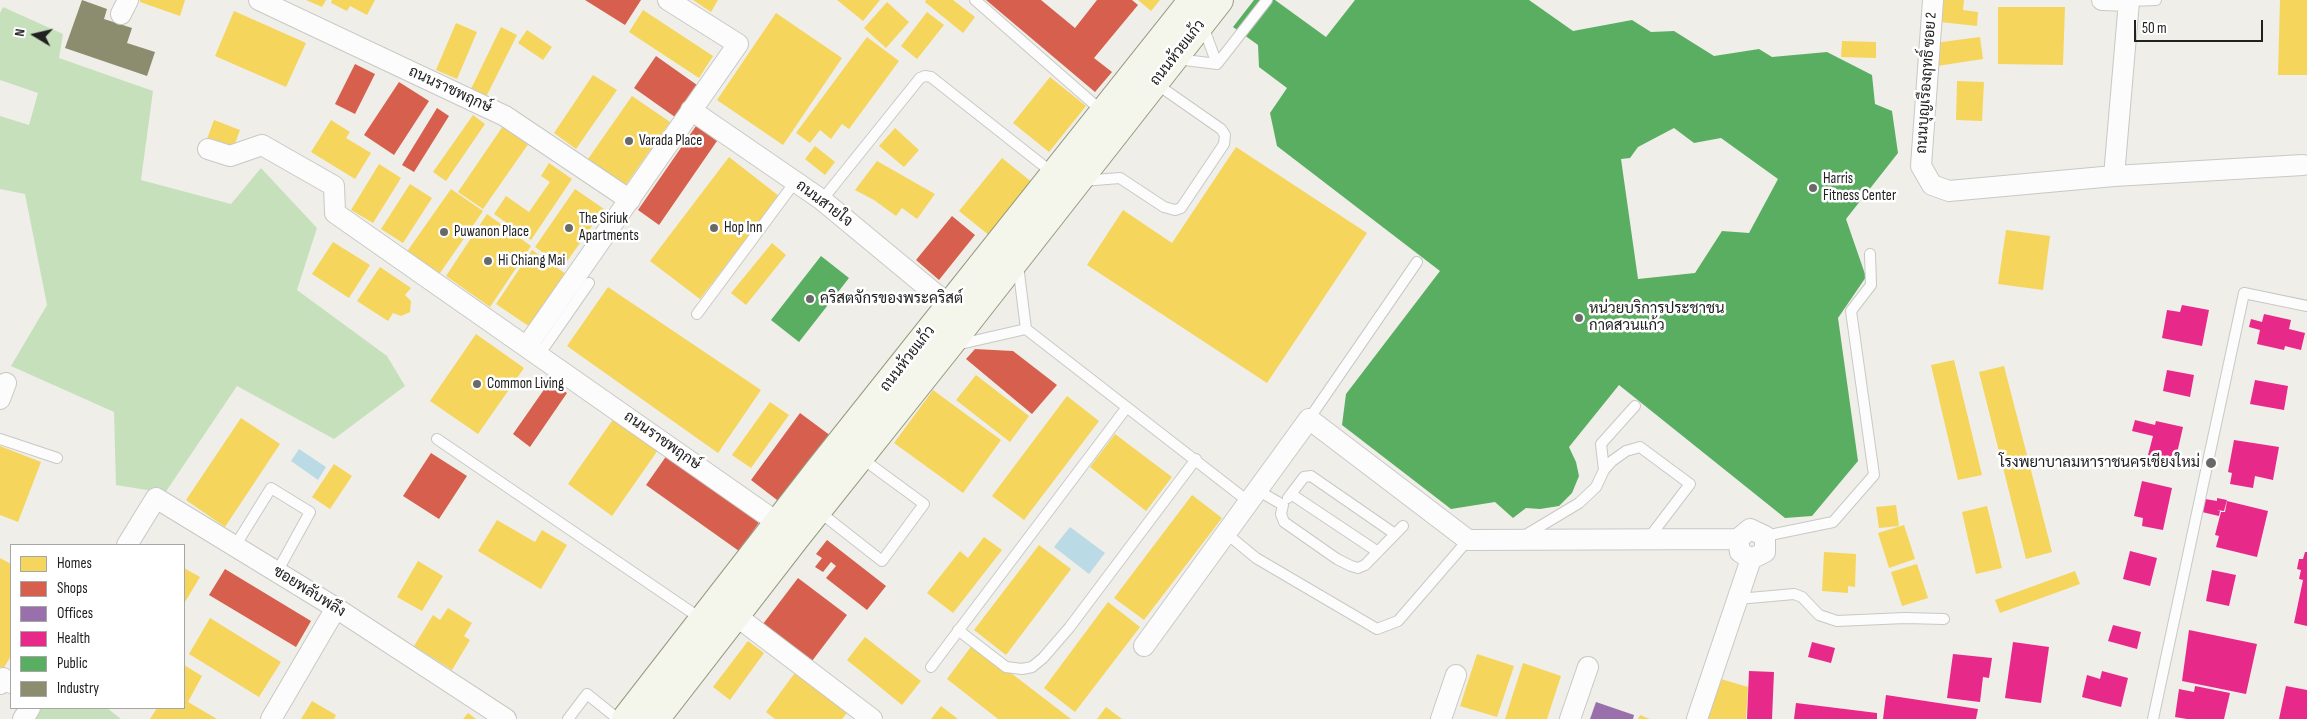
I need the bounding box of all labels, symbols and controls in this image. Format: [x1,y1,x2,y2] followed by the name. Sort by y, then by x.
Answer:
[10,10,60,60] north arrow
[2137,10,2266,42] scale bar
[1913,12,1941,154] street label: ถนนบุญเรืองฤทธิ์ ซอย 2
[1147,16,1209,90] street label: ถนนห้วยแก้ว
[2142,19,2167,38] text: 50 m
[11,28,29,38] text: N
[406,63,494,117] street label: ถนนราชพฤกษ์
[639,132,702,150] place label: Varada Place
[623,135,635,147] marker: Varada Place
[1823,170,1896,205] place label: Harris Fitness Center
[792,177,856,231] street label: ถนนสายใจ
[1807,182,1819,194] marker: Harris Fitness Center
[579,210,639,245] place label: The Siriuk Apartments
[724,219,762,237] place label: Hop Inn
[563,222,575,234] marker: The Siriuk Apartments
[708,222,720,234] marker: Hop Inn
[454,223,529,241] place label: Puwanon Place
[438,226,450,238] marker: Puwanon Place
[498,252,565,270] place label: Hi Chiang Mai
[482,255,494,267] marker: Hi Chiang Mai
[820,290,963,308] place label: คริสตจักรของพระคริสต์
[804,293,816,305] marker: คริสตจักรของพระคริสต์
[1589,300,1725,335] place label: หน่วยบริการประชาชน กาดสวนแก้ว
[1573,312,1585,324] marker: หน่วยบริการประชาชน กาดสวนแก้ว
[877,322,939,396] street label: ถนนห้วยแก้ว
[487,375,564,393] place label: Common Living
[471,378,483,390] marker: Common Living
[620,408,704,474] street label: ถนนราชพฤกษ์
[1999,454,2200,472] place label: โรงพยาบาลมหาราชนครเชียงใหม่
[2204,456,2218,470] marker: โรงพยาบาลมหาราชนครเชียงใหม่
[10,544,185,709] legend
[57,554,92,573] text: Homes
[269,563,349,621] street label: ซอยพลับพลึง
[57,579,88,598] text: Shops
[57,604,93,623] text: Offices
[57,629,90,648] text: Health
[57,654,88,673] text: Public
[57,679,99,698] text: Industry

